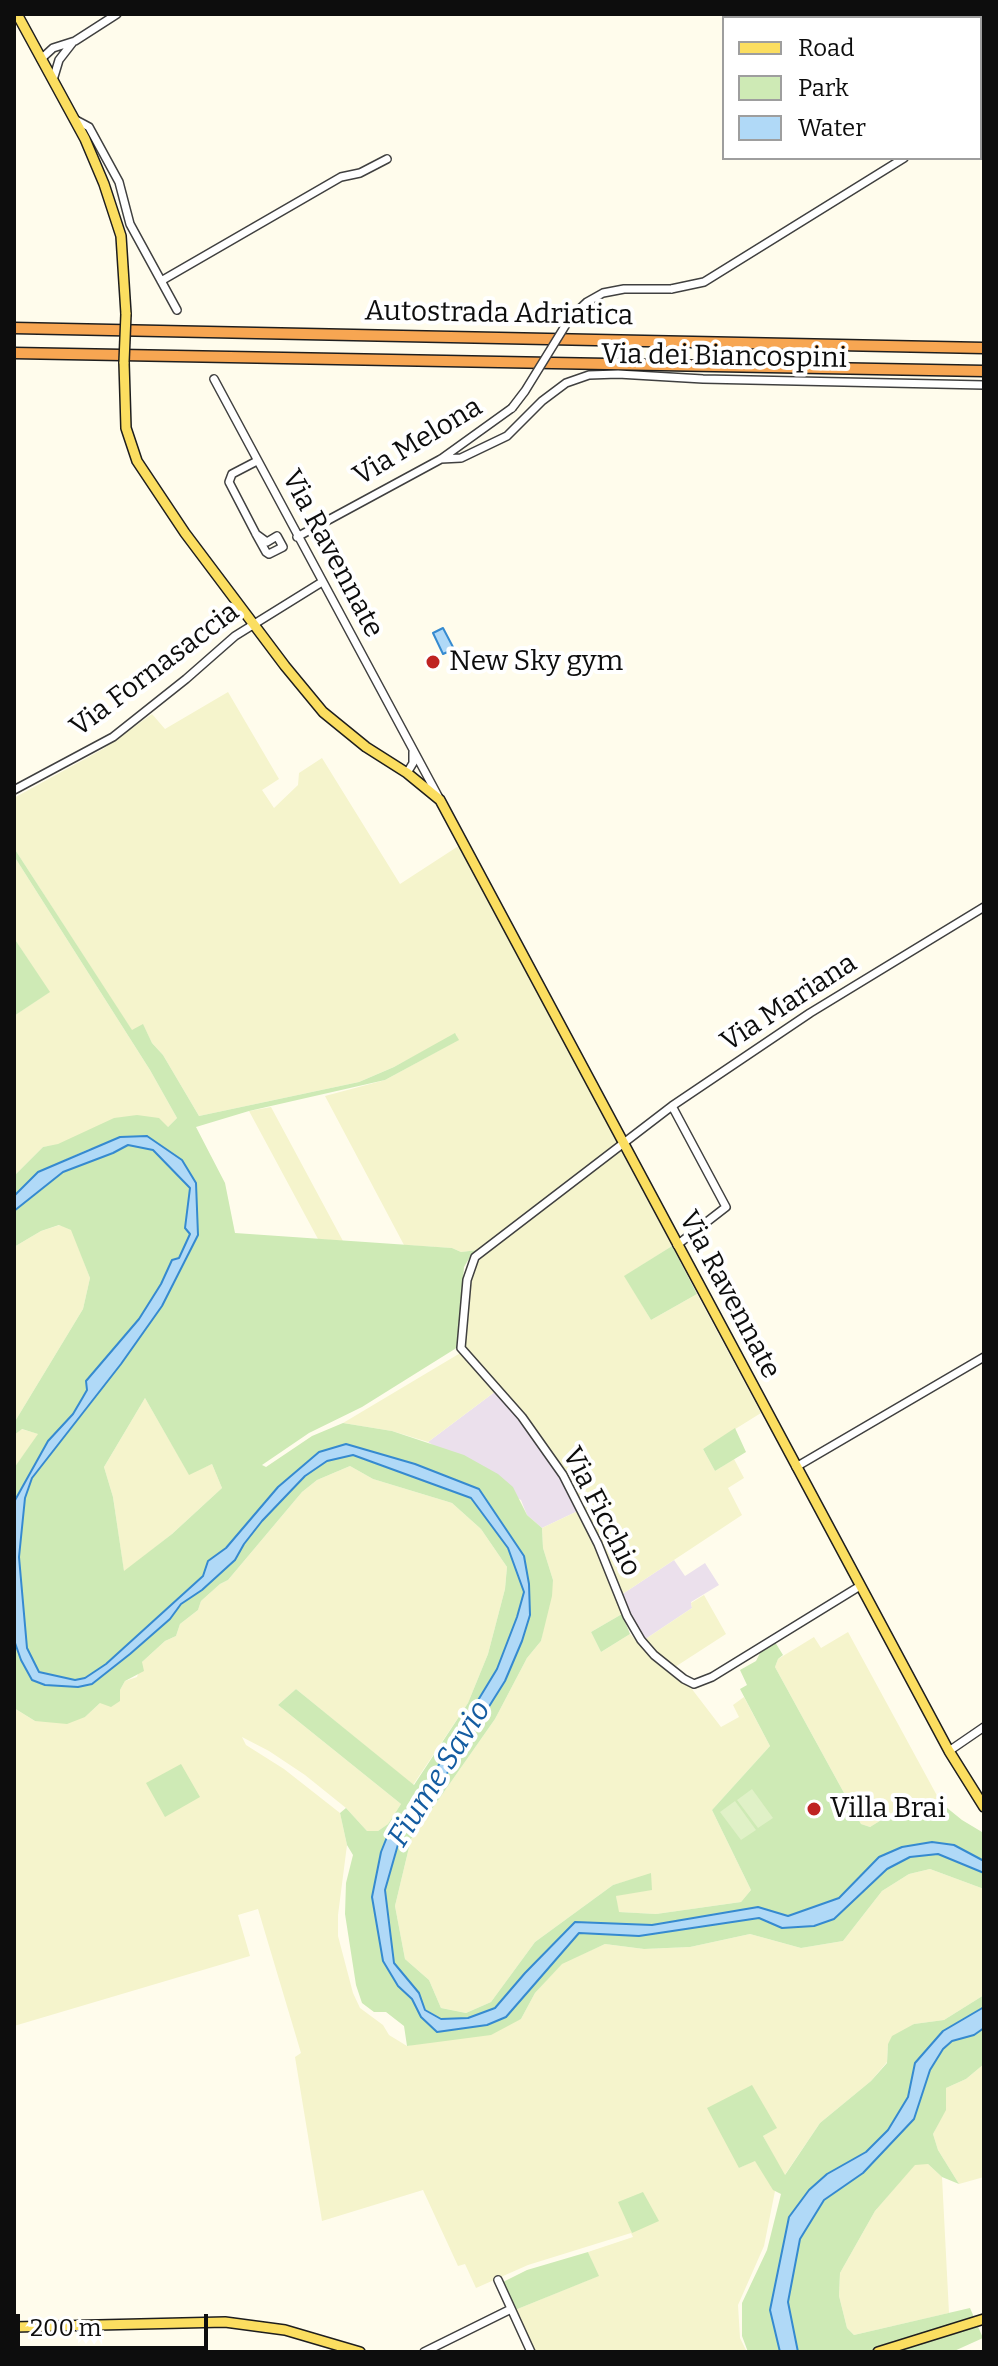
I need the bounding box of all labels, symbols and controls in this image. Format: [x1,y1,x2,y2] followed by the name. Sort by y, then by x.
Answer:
[722,16,982,160] legend
[798,34,854,62] text: Road
[798,74,849,102] text: Park
[798,114,866,142] text: Water
[364,295,634,333] street label: Autostrada Adriatica
[601,338,847,376] street label: Via dei Biancospini
[348,391,488,493] street label: Via Melona
[274,464,390,644] street label: Via Ravennate
[64,596,246,744] street label: Via Fornasaccia
[449,645,623,679] place label: New Sky gym
[424,653,442,671] marker: New Sky gym
[715,947,863,1059] street label: Via Mariana
[671,1205,787,1385] street label: Via Ravennate
[554,1442,648,1582] street label: Via Ficchio
[381,1694,499,1854] water label: Fiume Savio
[830,1792,946,1826] place label: Villa Brai
[805,1800,823,1818] marker: Villa Brai
[20,2298,212,2348] scale bar
[30,2314,102,2342] text: 200 m

